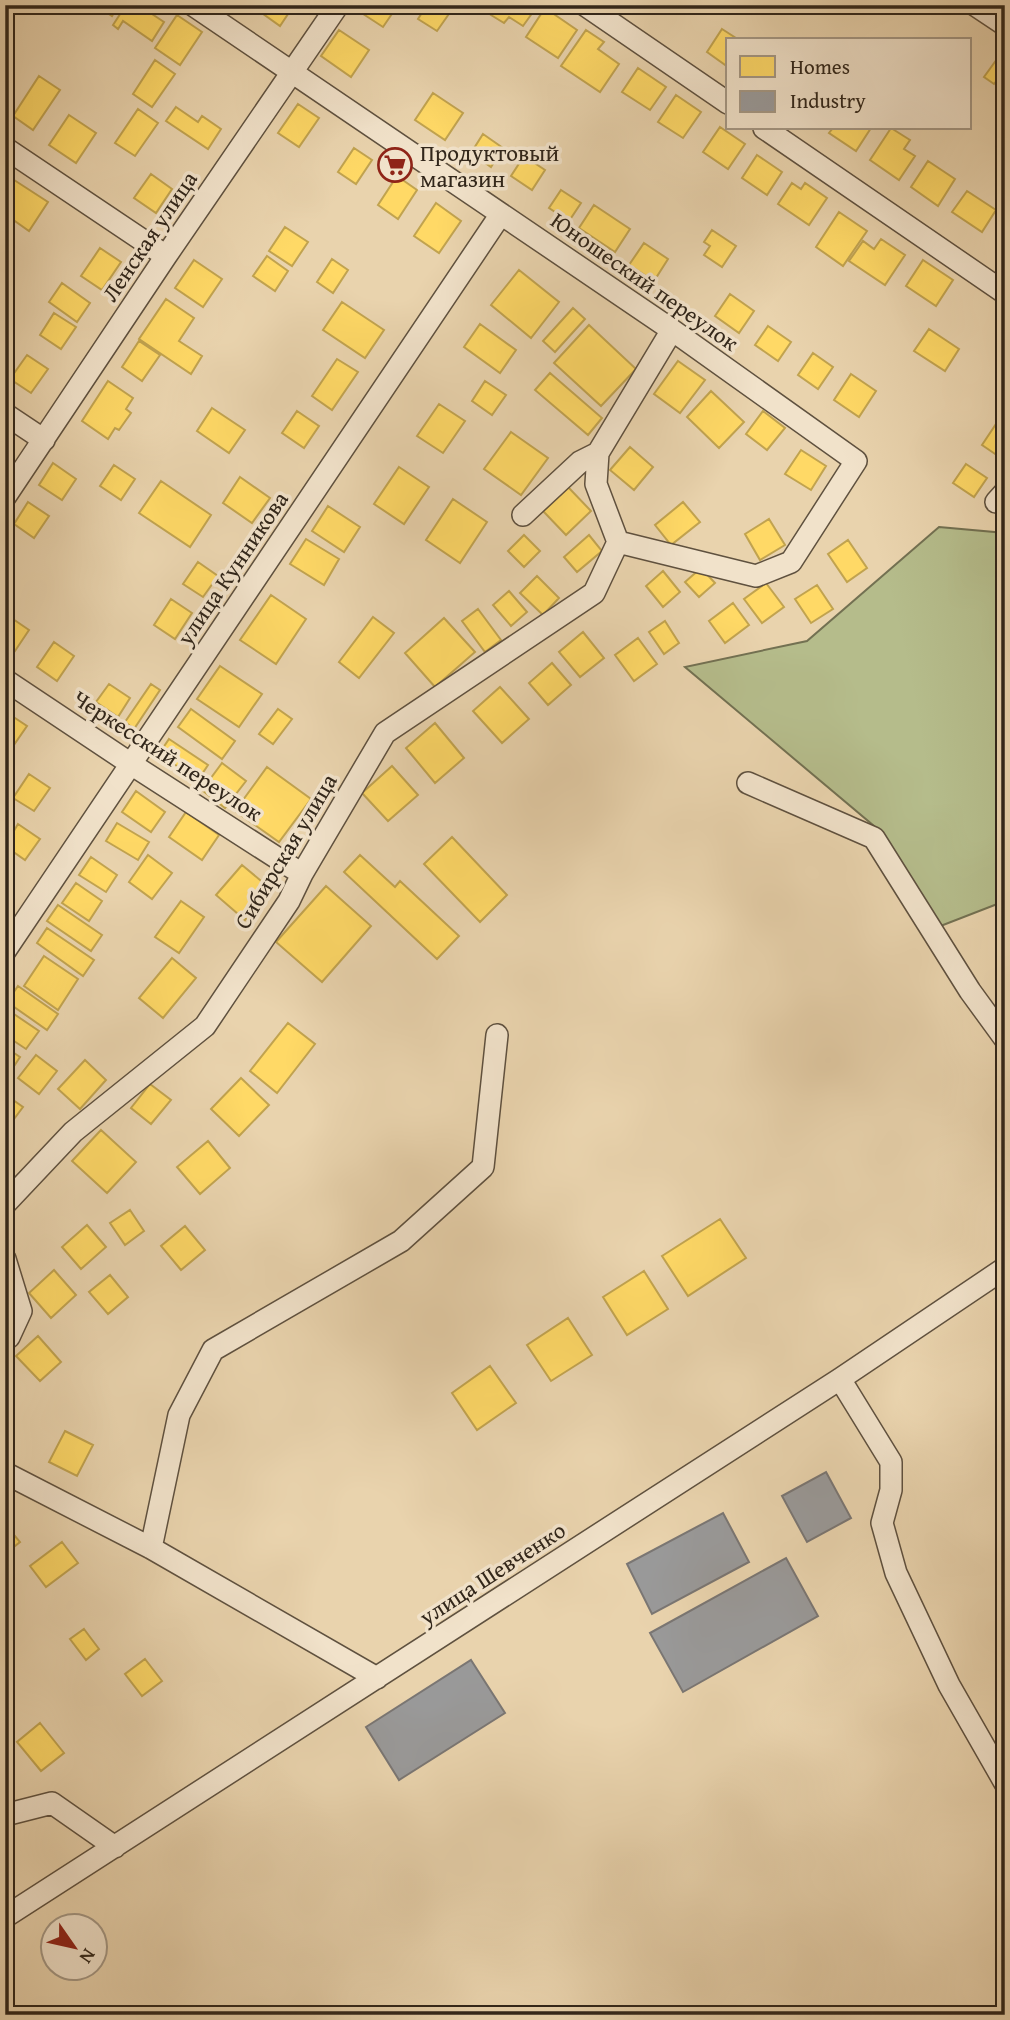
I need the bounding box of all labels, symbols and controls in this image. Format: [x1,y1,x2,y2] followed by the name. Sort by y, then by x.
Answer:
[726,38,972,130] legend
[790,51,850,82] text: Homes
[790,85,866,116] text: Industry
[420,136,559,195] place label: Продуктовый магазин
[376,146,414,184] supermarket icon: Продуктовый магазин
[93,164,205,308] street label: Ленская улица
[544,204,746,358] street label: Юношеский переулок
[168,484,296,652] street label: улица Кунникова
[67,681,269,829] street label: Черкесский переулок
[226,767,344,935] street label: Сибирская улица
[411,1513,572,1633] street label: улица Шевченко
[38,1912,108,1982] north arrow
[73,1943,103,1970] text: N

